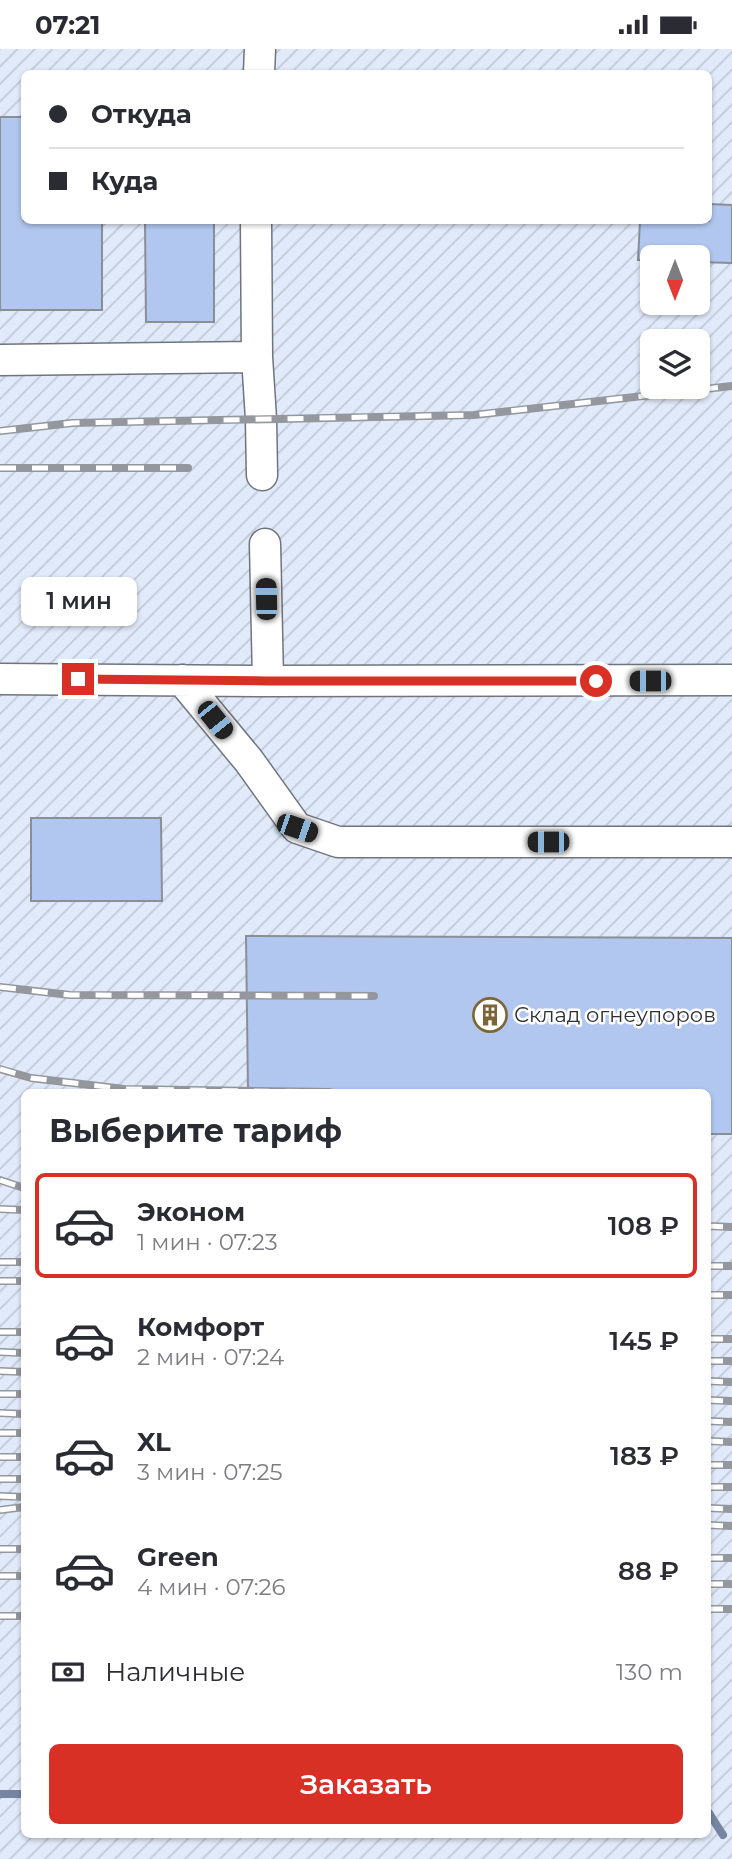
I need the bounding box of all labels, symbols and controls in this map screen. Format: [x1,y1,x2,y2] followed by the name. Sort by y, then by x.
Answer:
[35,9,101,41] text: 07:21
[91,98,192,130] text: Откуда
[91,165,158,197] text: Куда
[640,245,710,315] north arrow
[640,245,710,399] map controls
[640,329,710,399] button: layers
[20,577,136,627] callout: 1 мин
[256,578,277,620] car
[46,587,112,615] text: 1 мин
[62,663,94,695] route end
[580,665,612,697] route start
[630,671,672,692] car
[194,697,237,743] car
[274,811,321,845] car
[528,832,570,853] car
[471,996,509,1034] building icon: Склад огнеупоров
[514,1002,716,1027] place label: Склад огнеупоров
[49,1111,342,1150] text: Выберите тариф
[53,1194,116,1257] icon: car
[137,1196,245,1228] text: Эконом
[608,1210,679,1242] text: 108 ₽
[137,1228,278,1256] text: 1 мин · 07:23
[53,1309,116,1372] icon: car
[137,1311,264,1343] text: Комфорт
[609,1325,679,1357] text: 145 ₽
[137,1343,284,1371] text: 2 мин · 07:24
[53,1424,116,1487] icon: car
[137,1426,171,1458] text: XL
[610,1440,679,1472] text: 183 ₽
[137,1458,282,1486] text: 3 мин · 07:25
[53,1539,116,1602] icon: car
[137,1541,219,1573] text: Green
[618,1555,679,1587] text: 88 ₽
[137,1573,286,1601] text: 4 мин · 07:26
[49,1653,87,1691] icon: cash
[105,1656,245,1688] text: Наличные
[616,1658,683,1686] text: 130 m
[49,1744,683,1824] button: Заказать

